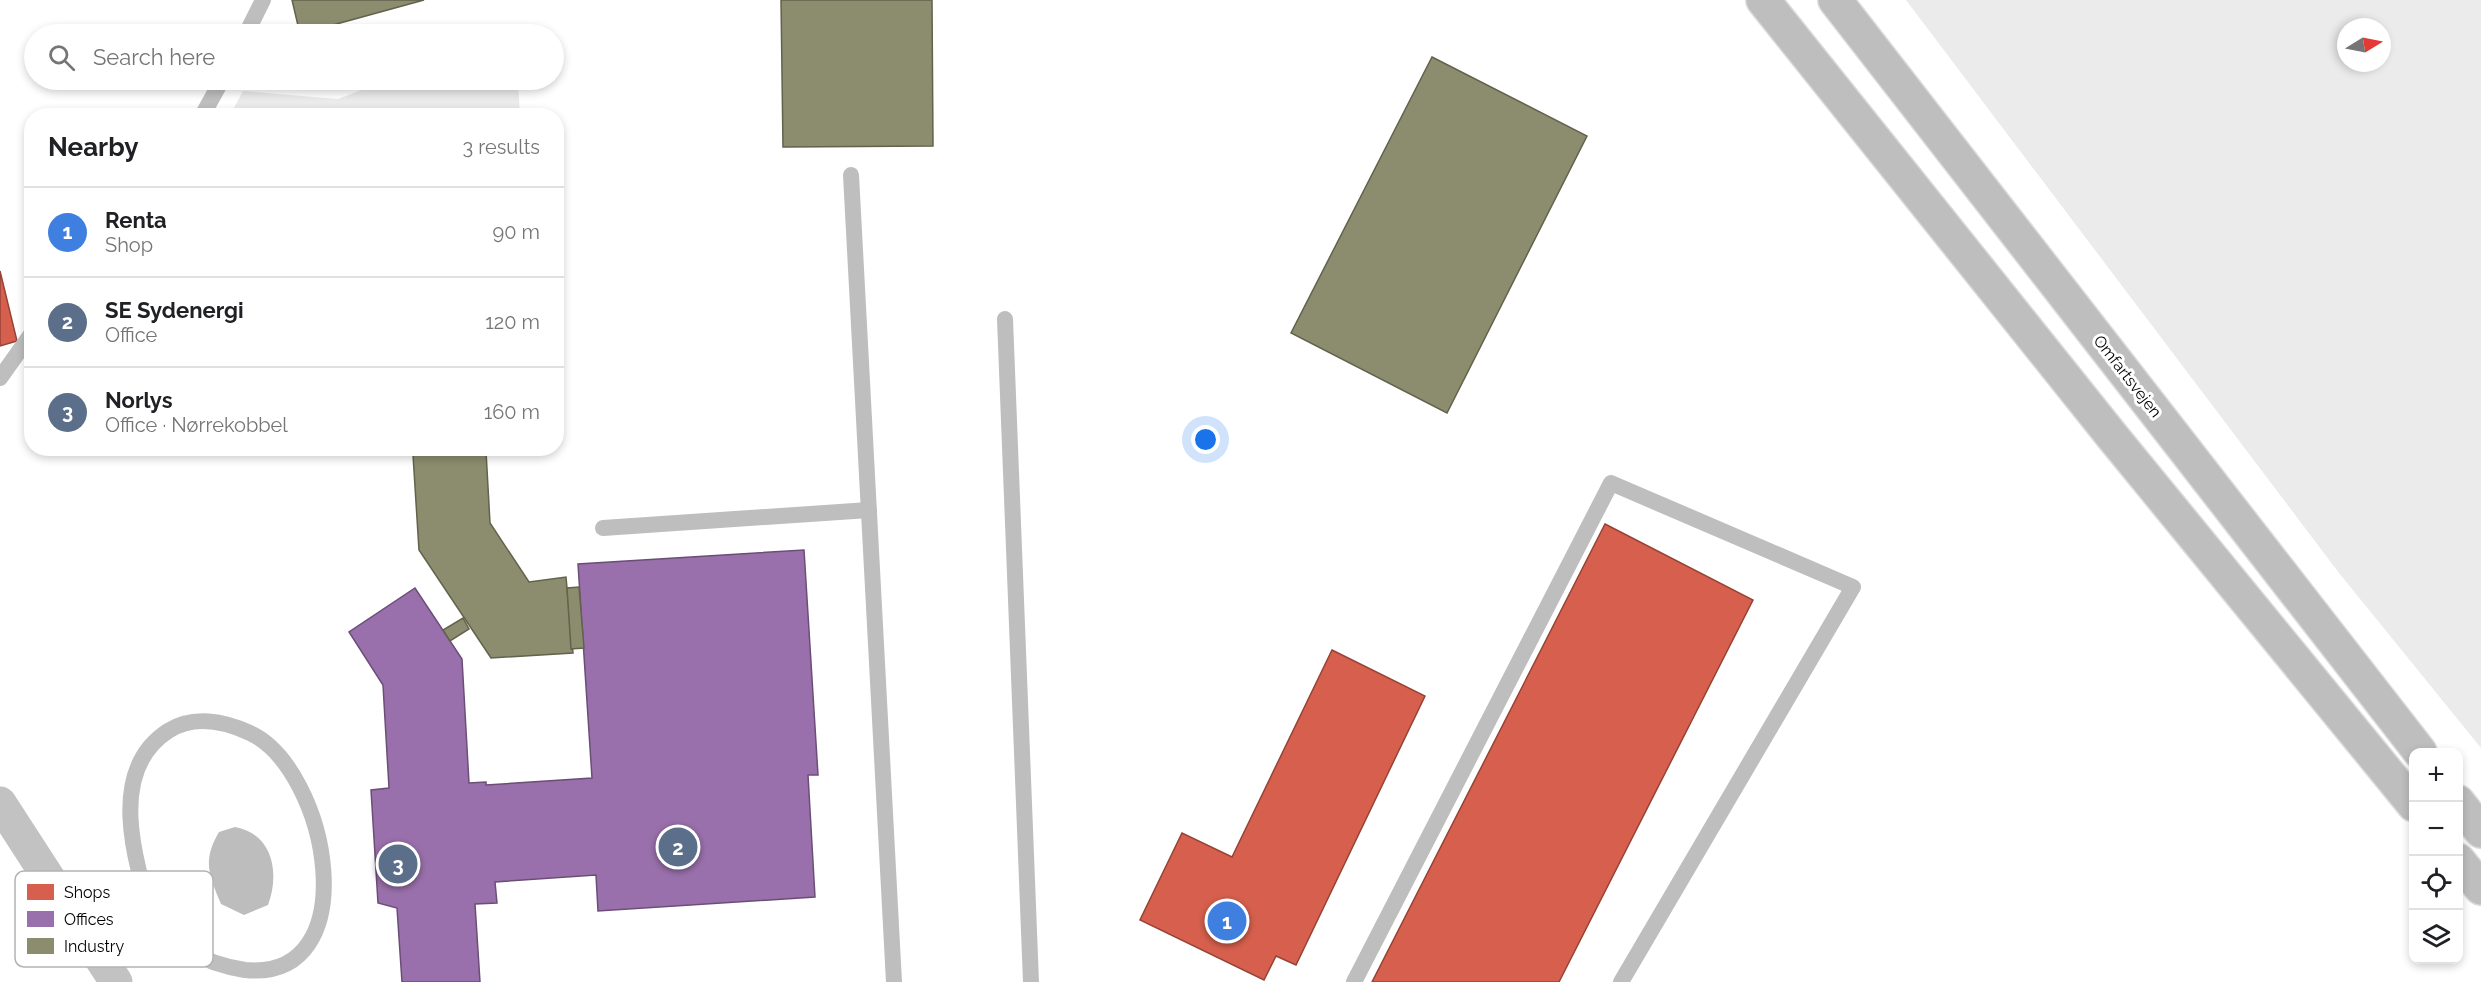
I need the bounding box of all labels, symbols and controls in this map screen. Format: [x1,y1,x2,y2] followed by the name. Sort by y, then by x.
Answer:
[2337,18,2391,72] north arrow
[24,24,564,90] search box
[45,41,78,74] icon: search
[93,44,215,70] text: Search here
[48,132,138,162] text: Nearby
[462,135,540,159] text: 3 results
[105,207,167,233] text: Renta
[63,220,72,244] text: 1
[493,220,540,244] text: 90 m
[105,233,153,257] text: Shop
[105,297,244,323] text: SE Sydenergi
[62,310,73,334] text: 2
[485,310,540,334] text: 120 m
[105,323,157,347] text: Office
[2090,331,2166,421] street label: Omfartsvejen
[105,387,173,413] text: Norlys
[62,400,73,424] text: 3
[484,400,540,424] text: 160 m
[105,413,288,437] text: Office · Nørrekobbel
[1191,425,1220,454] your location
[2409,748,2463,964] map controls
[2409,748,2463,802] button: +
[2409,802,2463,856] button: −
[658,824,698,870] pin: 2
[378,842,418,886] pin: 3
[2409,856,2463,910] button: locate
[15,871,213,967] legend
[64,883,110,902] text: Shops
[1208,898,1246,944] pin: 1
[64,910,114,929] text: Offices
[2409,910,2463,964] button: layers
[64,937,124,956] text: Industry

